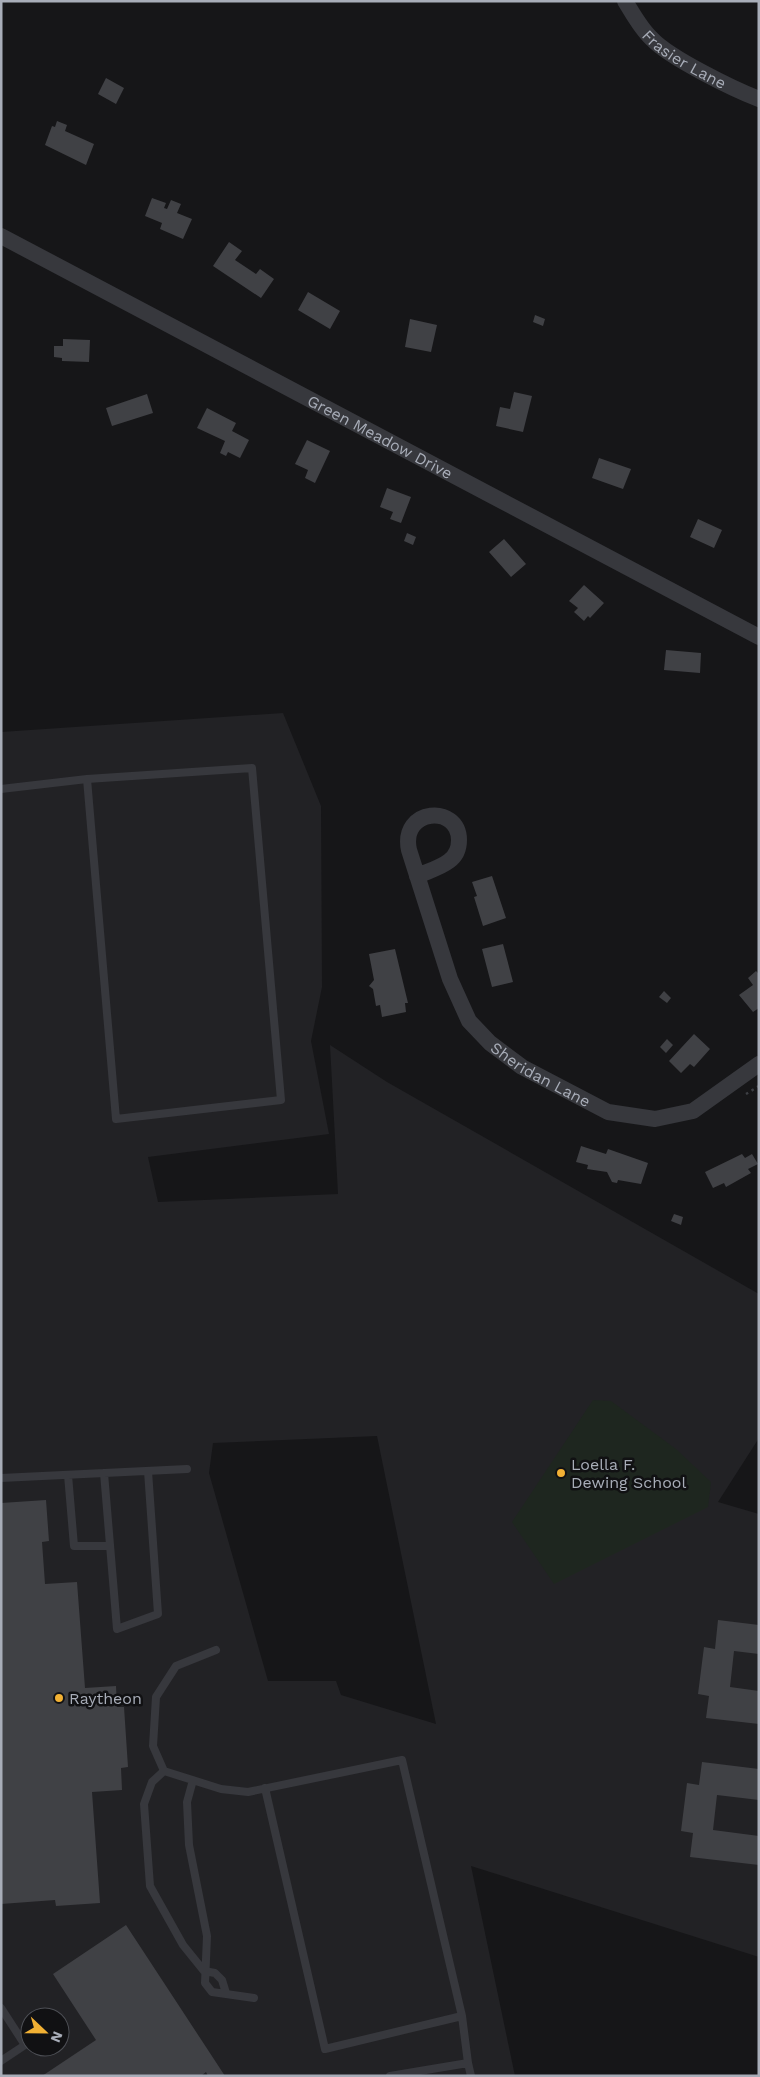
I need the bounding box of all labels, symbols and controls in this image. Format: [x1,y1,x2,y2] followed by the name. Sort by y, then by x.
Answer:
[638,26,729,93] street label: Frasier Lane
[304,391,456,483] street label: Green Meadow Drive
[487,1038,594,1111] street label: Sheridan Lane
[571,1455,686,1492] place label: Loella F. Dewing School
[555,1467,567,1479] marker: Loella F. Dewing School
[69,1689,142,1708] place label: Raytheon
[53,1692,65,1704] marker: Raytheon
[20,2007,70,2057] north arrow
[48,2029,66,2045] text: N

